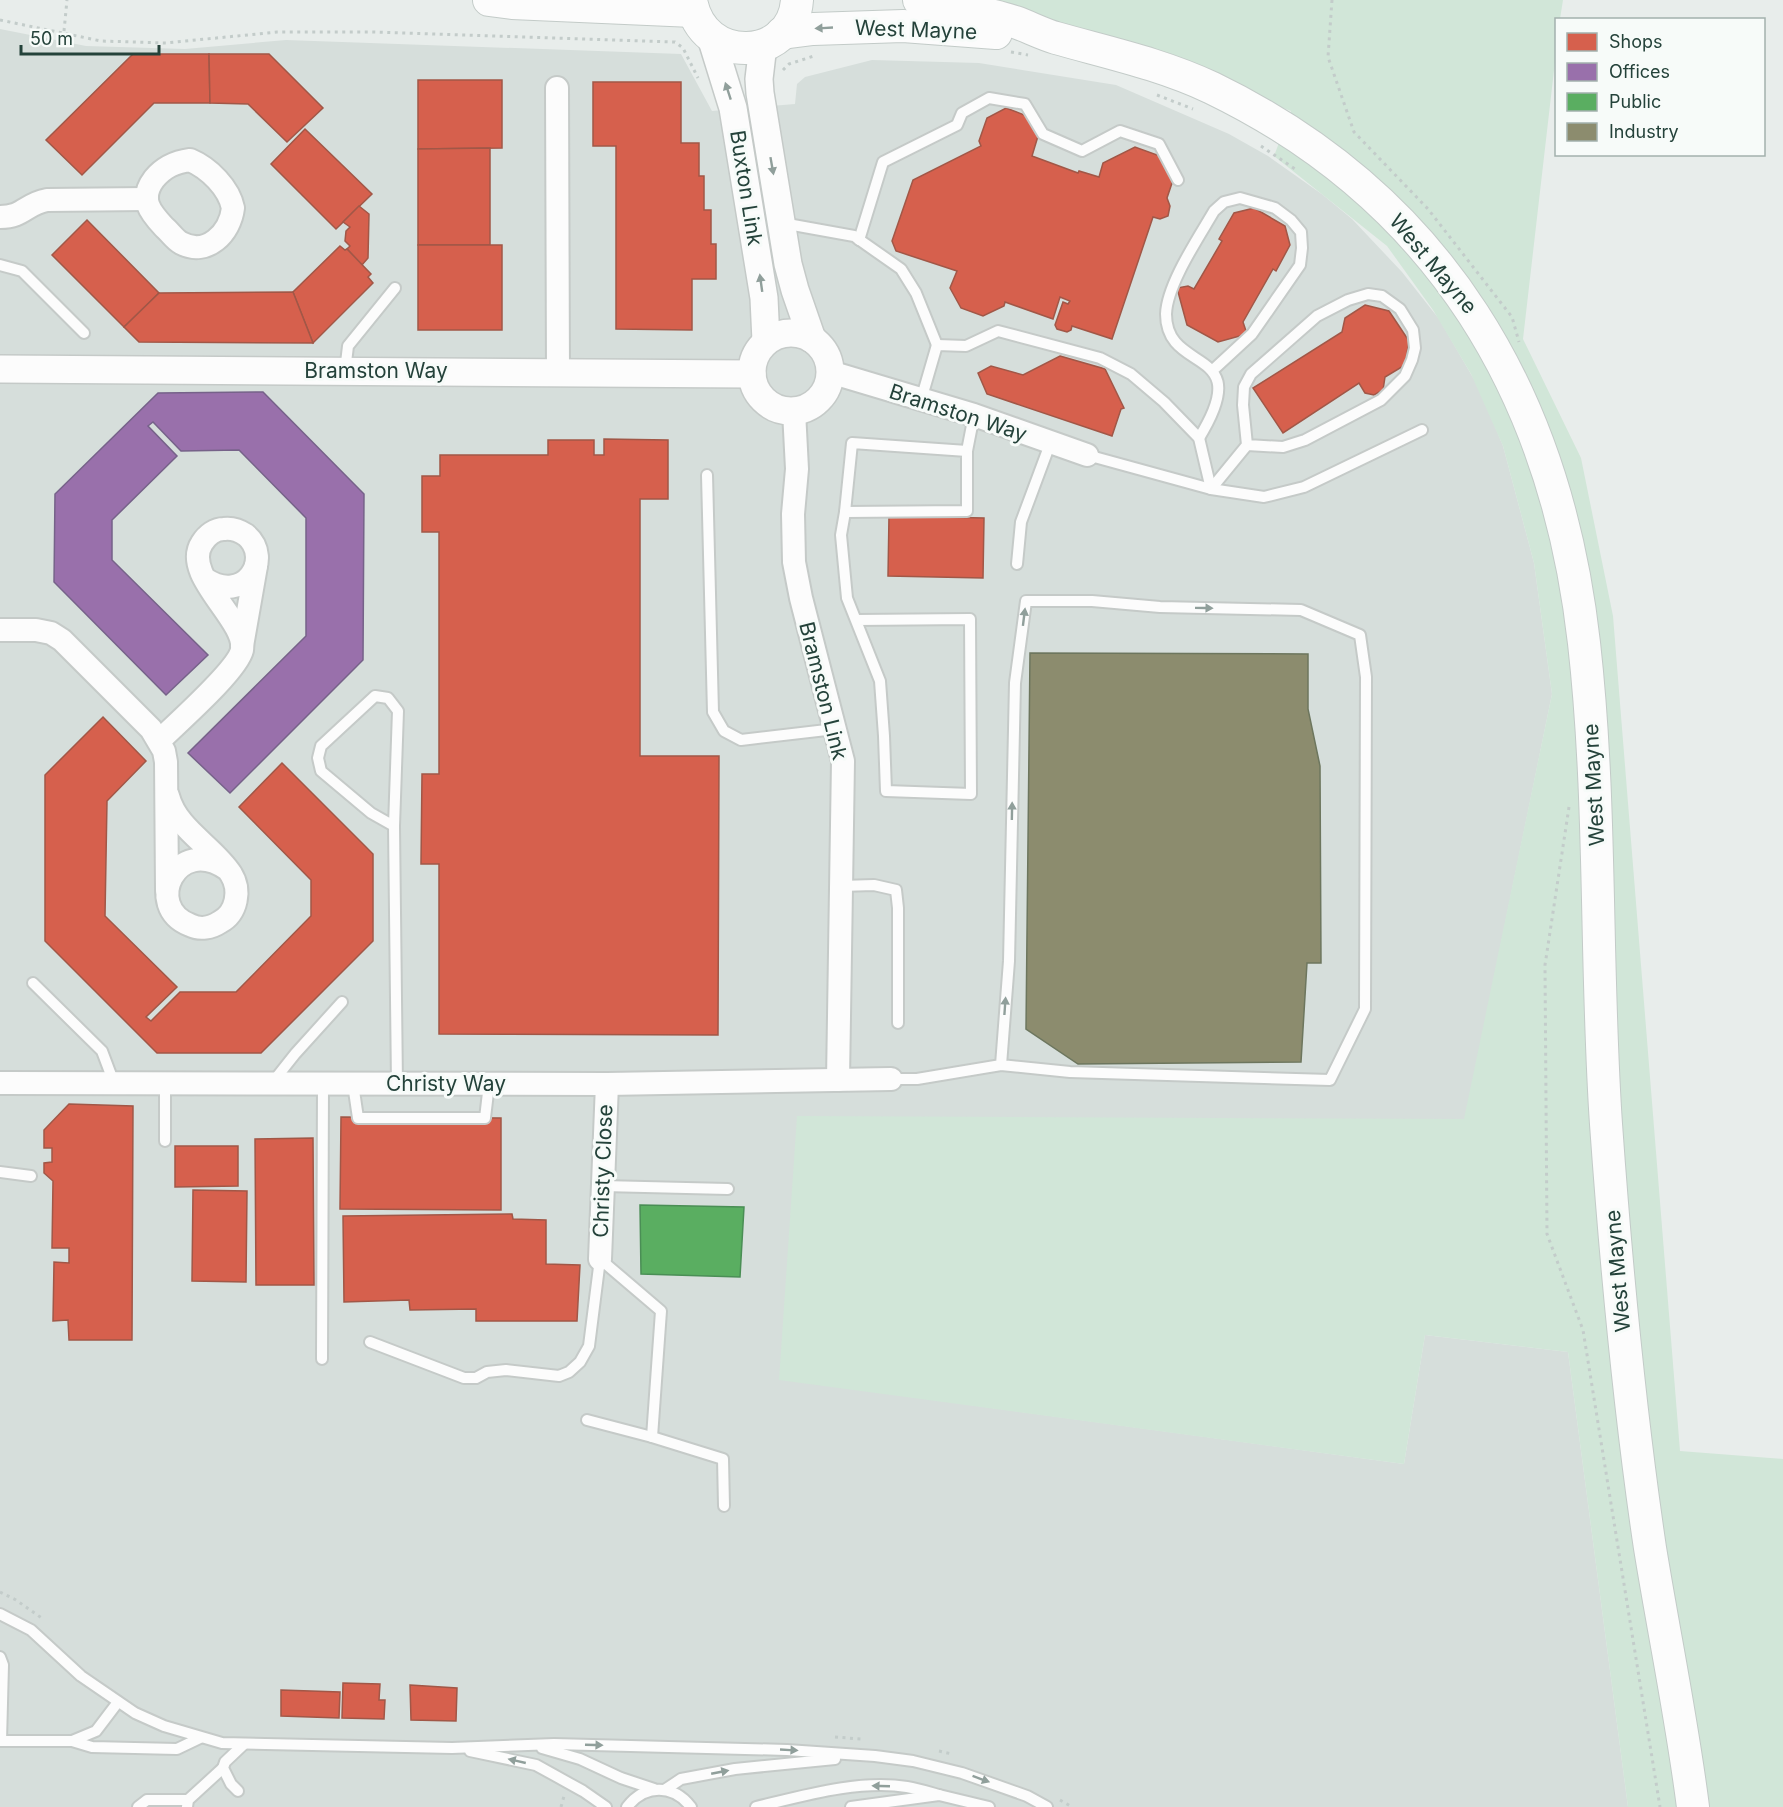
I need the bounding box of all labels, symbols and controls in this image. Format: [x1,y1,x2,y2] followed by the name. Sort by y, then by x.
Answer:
[854,15,978,44] street label: West Mayne
[21,18,159,56] scale bar
[1555,18,1765,156] legend
[815,23,834,32] one-way arrow
[30,28,73,49] text: 50 m
[1609,31,1663,52] text: Shops
[1609,61,1670,82] text: Offices
[723,82,732,100] one-way arrow
[1609,91,1661,112] text: Public
[1609,121,1679,142] text: Industry
[725,128,768,248] street label: Buxton Link
[768,156,777,175] one-way arrow
[1384,209,1482,319] street label: West Mayne
[757,273,766,292] one-way arrow
[304,358,448,383] street label: Bramston Way
[886,378,1030,447] street label: Bramston Way
[1195,603,1214,613] one-way arrow
[1019,607,1028,626] one-way arrow
[794,619,853,763] street label: Bramston Link
[1578,723,1609,847] street label: West Mayne
[1008,802,1017,821] one-way arrow
[1001,997,1010,1016] one-way arrow
[386,1071,506,1096] street label: Christy Way
[588,1104,617,1238] street label: Christy Close
[1600,1209,1635,1333] street label: West Mayne
[585,1741,604,1750] one-way arrow
[780,1746,799,1755] one-way arrow
[508,1755,527,1765] one-way arrow
[711,1767,730,1776] one-way arrow
[972,1775,990,1785] one-way arrow
[872,1781,891,1791] one-way arrow

